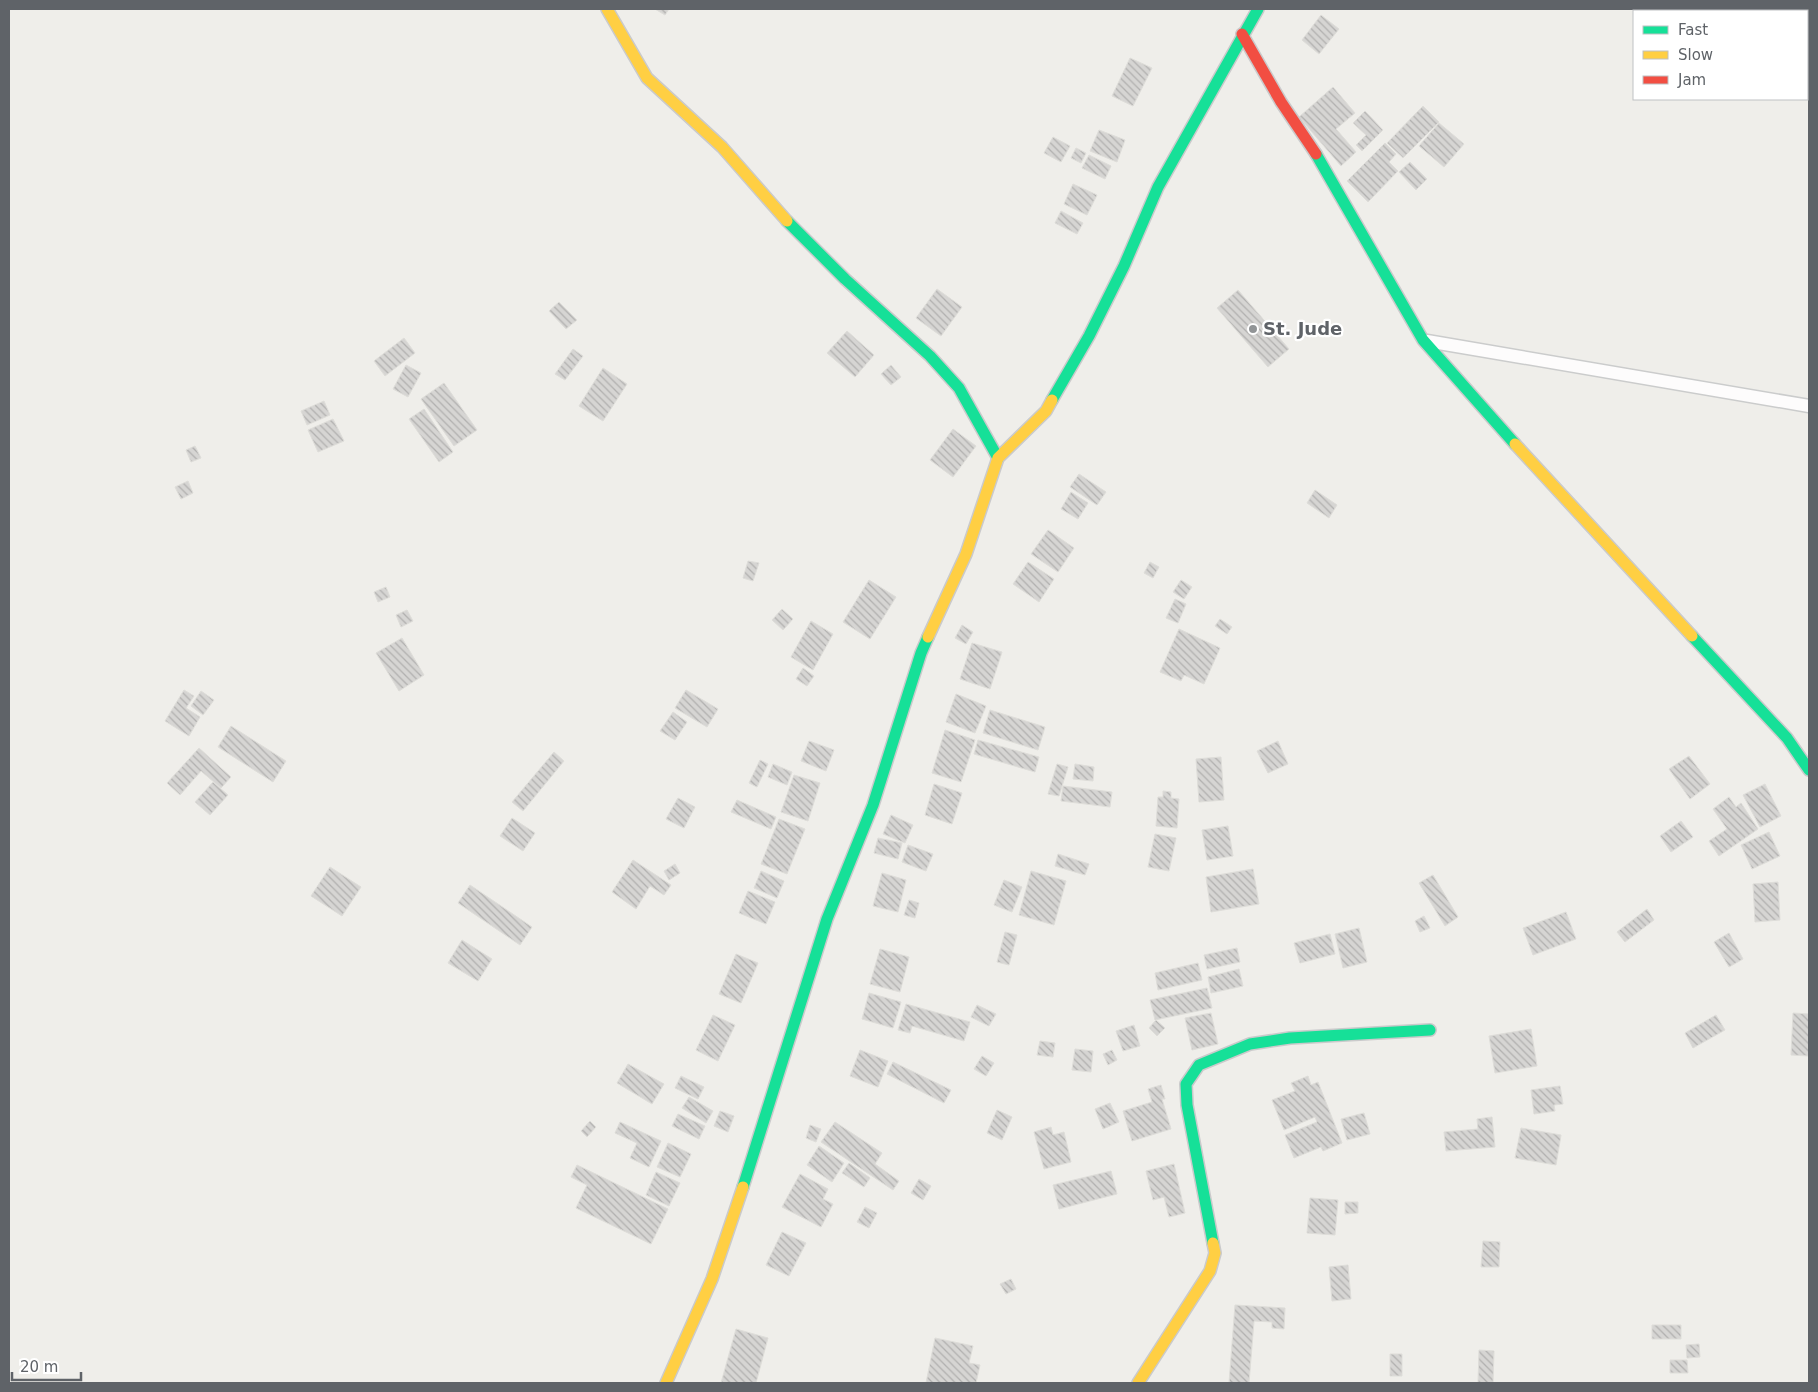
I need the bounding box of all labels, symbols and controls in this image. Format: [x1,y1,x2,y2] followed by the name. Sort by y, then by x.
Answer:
[1633,10,1808,100] legend
[1678,21,1708,39] text: Fast
[1678,46,1713,64] text: Slow
[1677,71,1706,89] text: Jam
[1263,318,1342,339] place label: St. Jude
[1247,323,1259,335] marker: St. Jude
[12,1350,81,1382] scale bar
[20,1358,58,1376] text: 20 m

